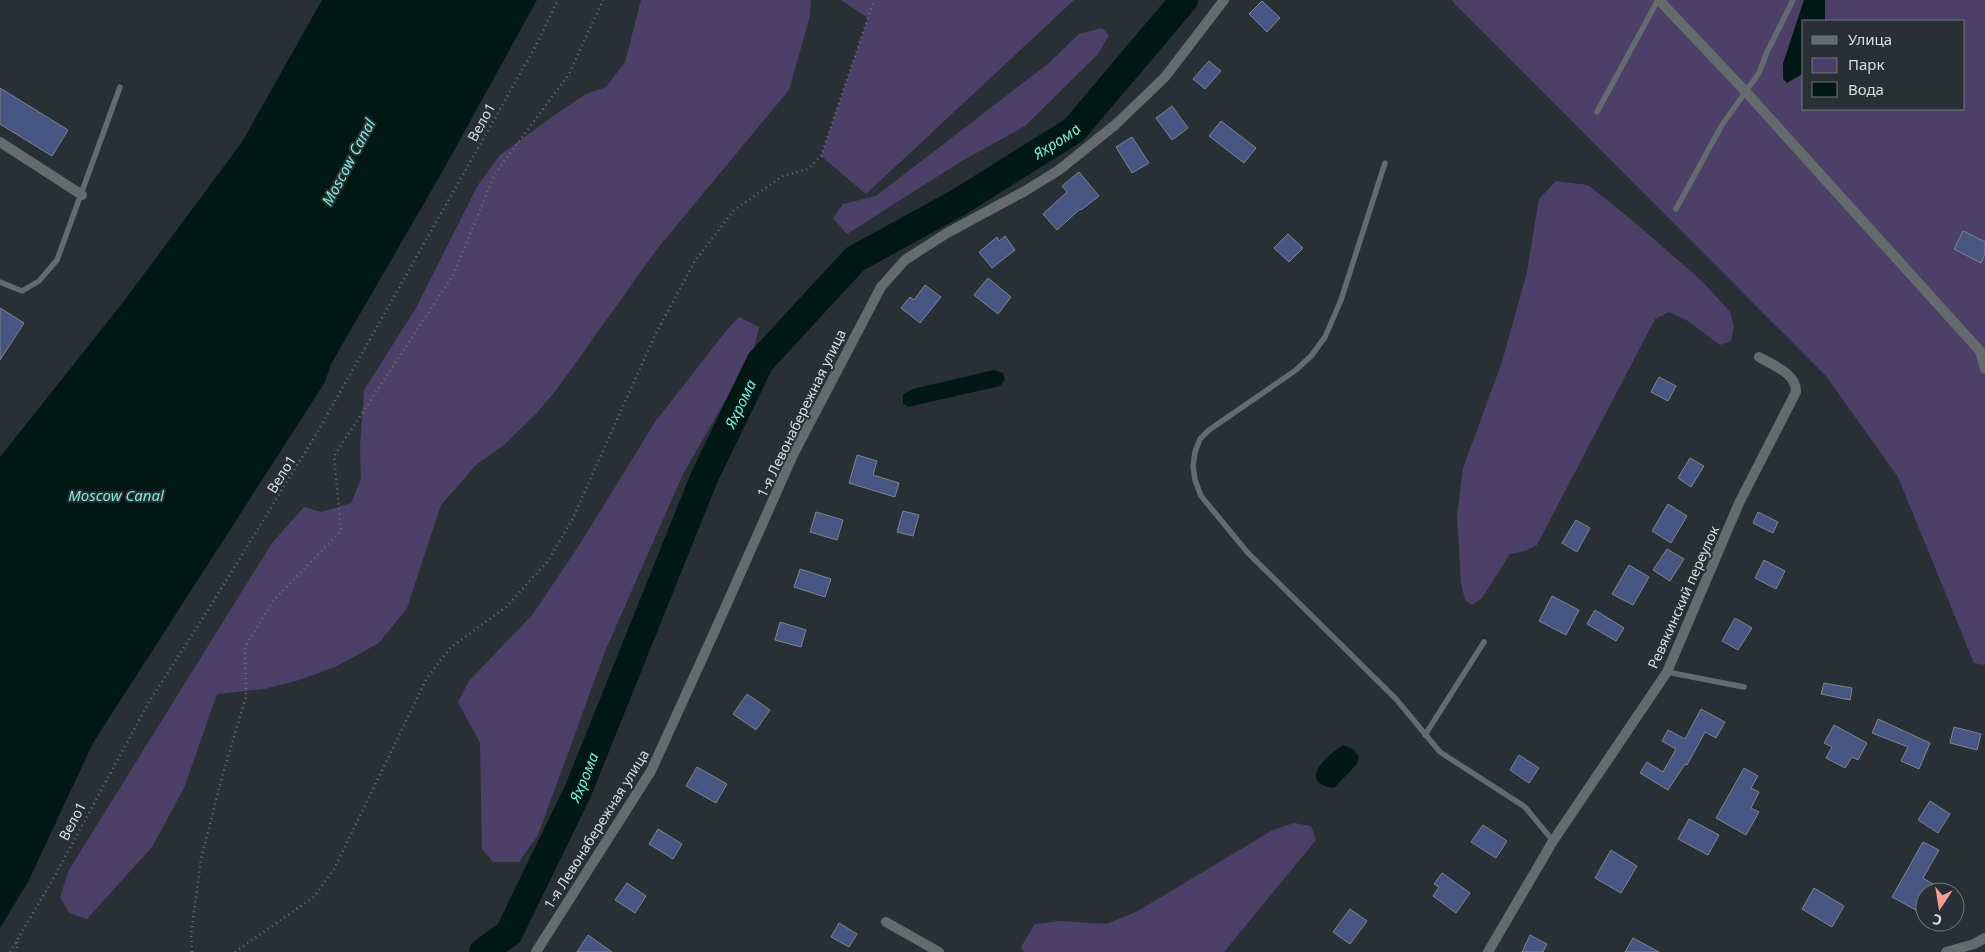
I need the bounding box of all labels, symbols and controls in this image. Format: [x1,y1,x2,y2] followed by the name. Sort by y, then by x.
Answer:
[1802,20,1965,110] legend
[1848,29,1892,49] text: Улица
[1848,54,1884,74] text: Парк
[1848,79,1884,99] text: Вода
[463,99,499,145] street label: Вело1
[317,114,380,209] water label: Moscow Canal
[1028,119,1085,164] water label: Яхрома
[752,326,850,500] street label: 1-я Левонабережная улица
[719,375,760,432] water label: Яхрома
[262,451,300,497] street label: Вело1
[68,485,165,505] water label: Moscow Canal
[1643,522,1723,671] street label: Ревякинский переулок
[539,746,653,912] street label: 1-я Левонабережная улица
[564,749,603,806] water label: Яхрома
[54,798,90,844] street label: Вело1
[1915,882,1965,932] north arrow
[1931,910,1944,930] text: С

